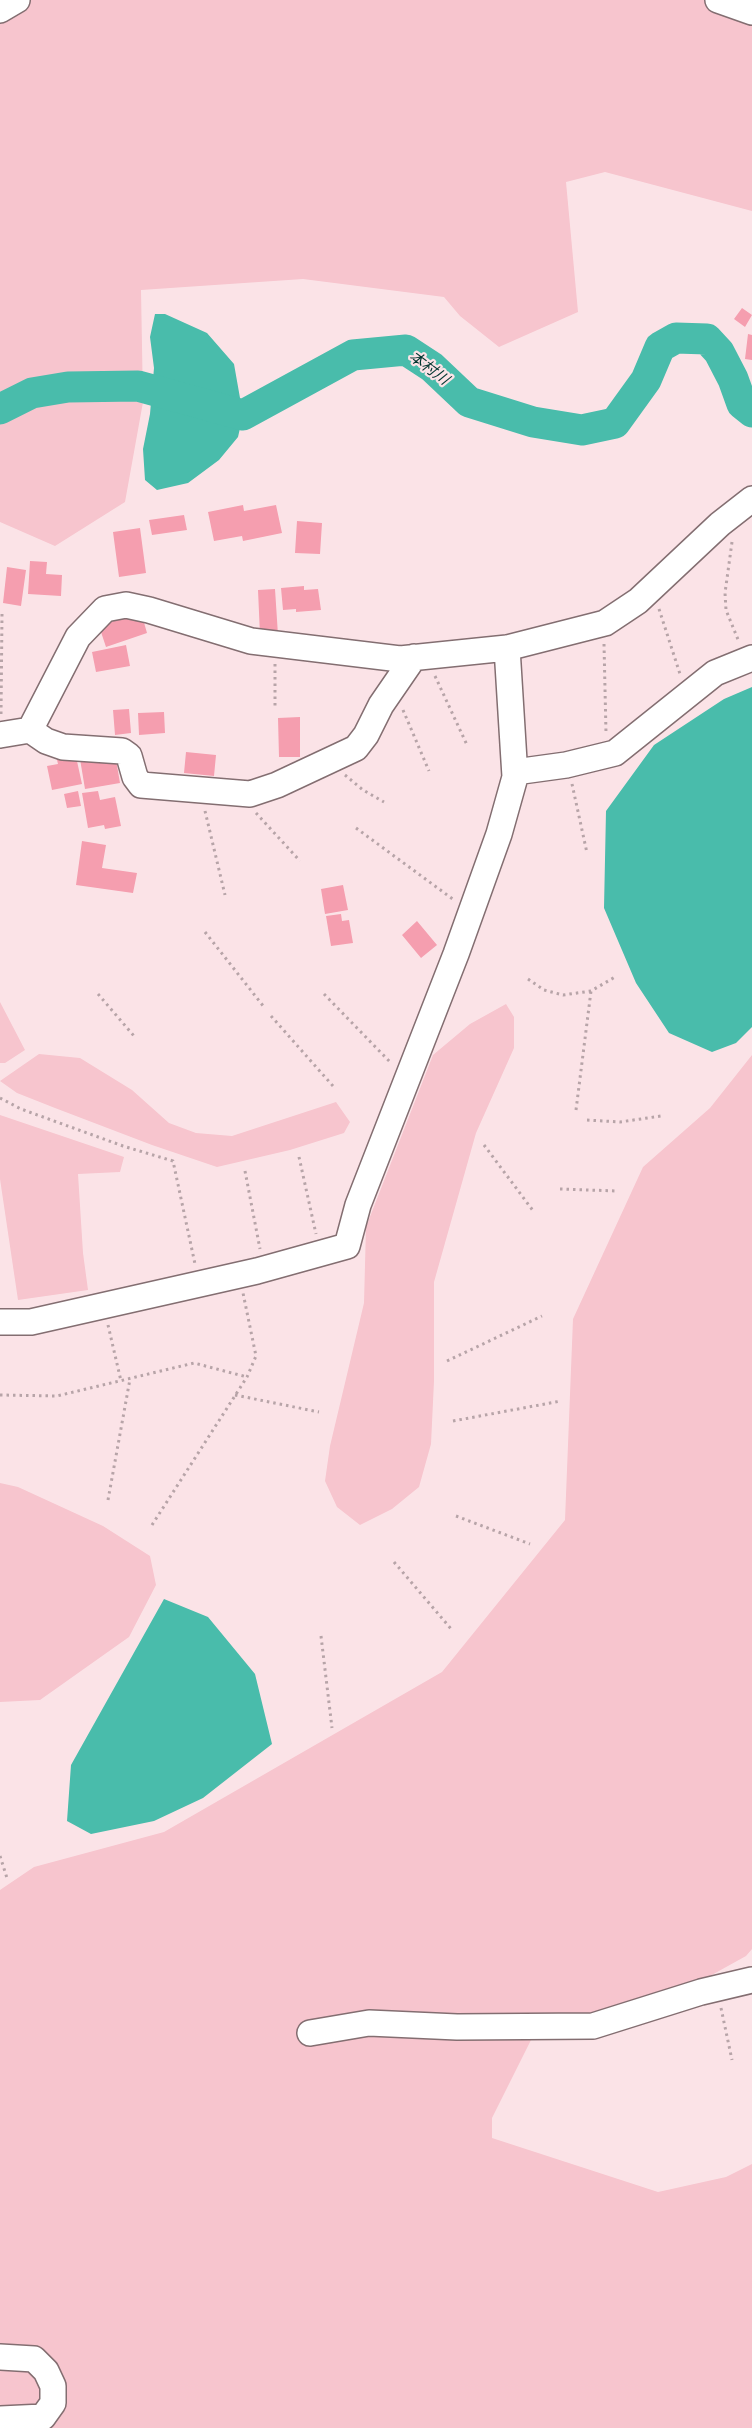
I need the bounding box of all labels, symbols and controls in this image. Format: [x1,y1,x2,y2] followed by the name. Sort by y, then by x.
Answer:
[406,347,452,389] water label: 本村川

